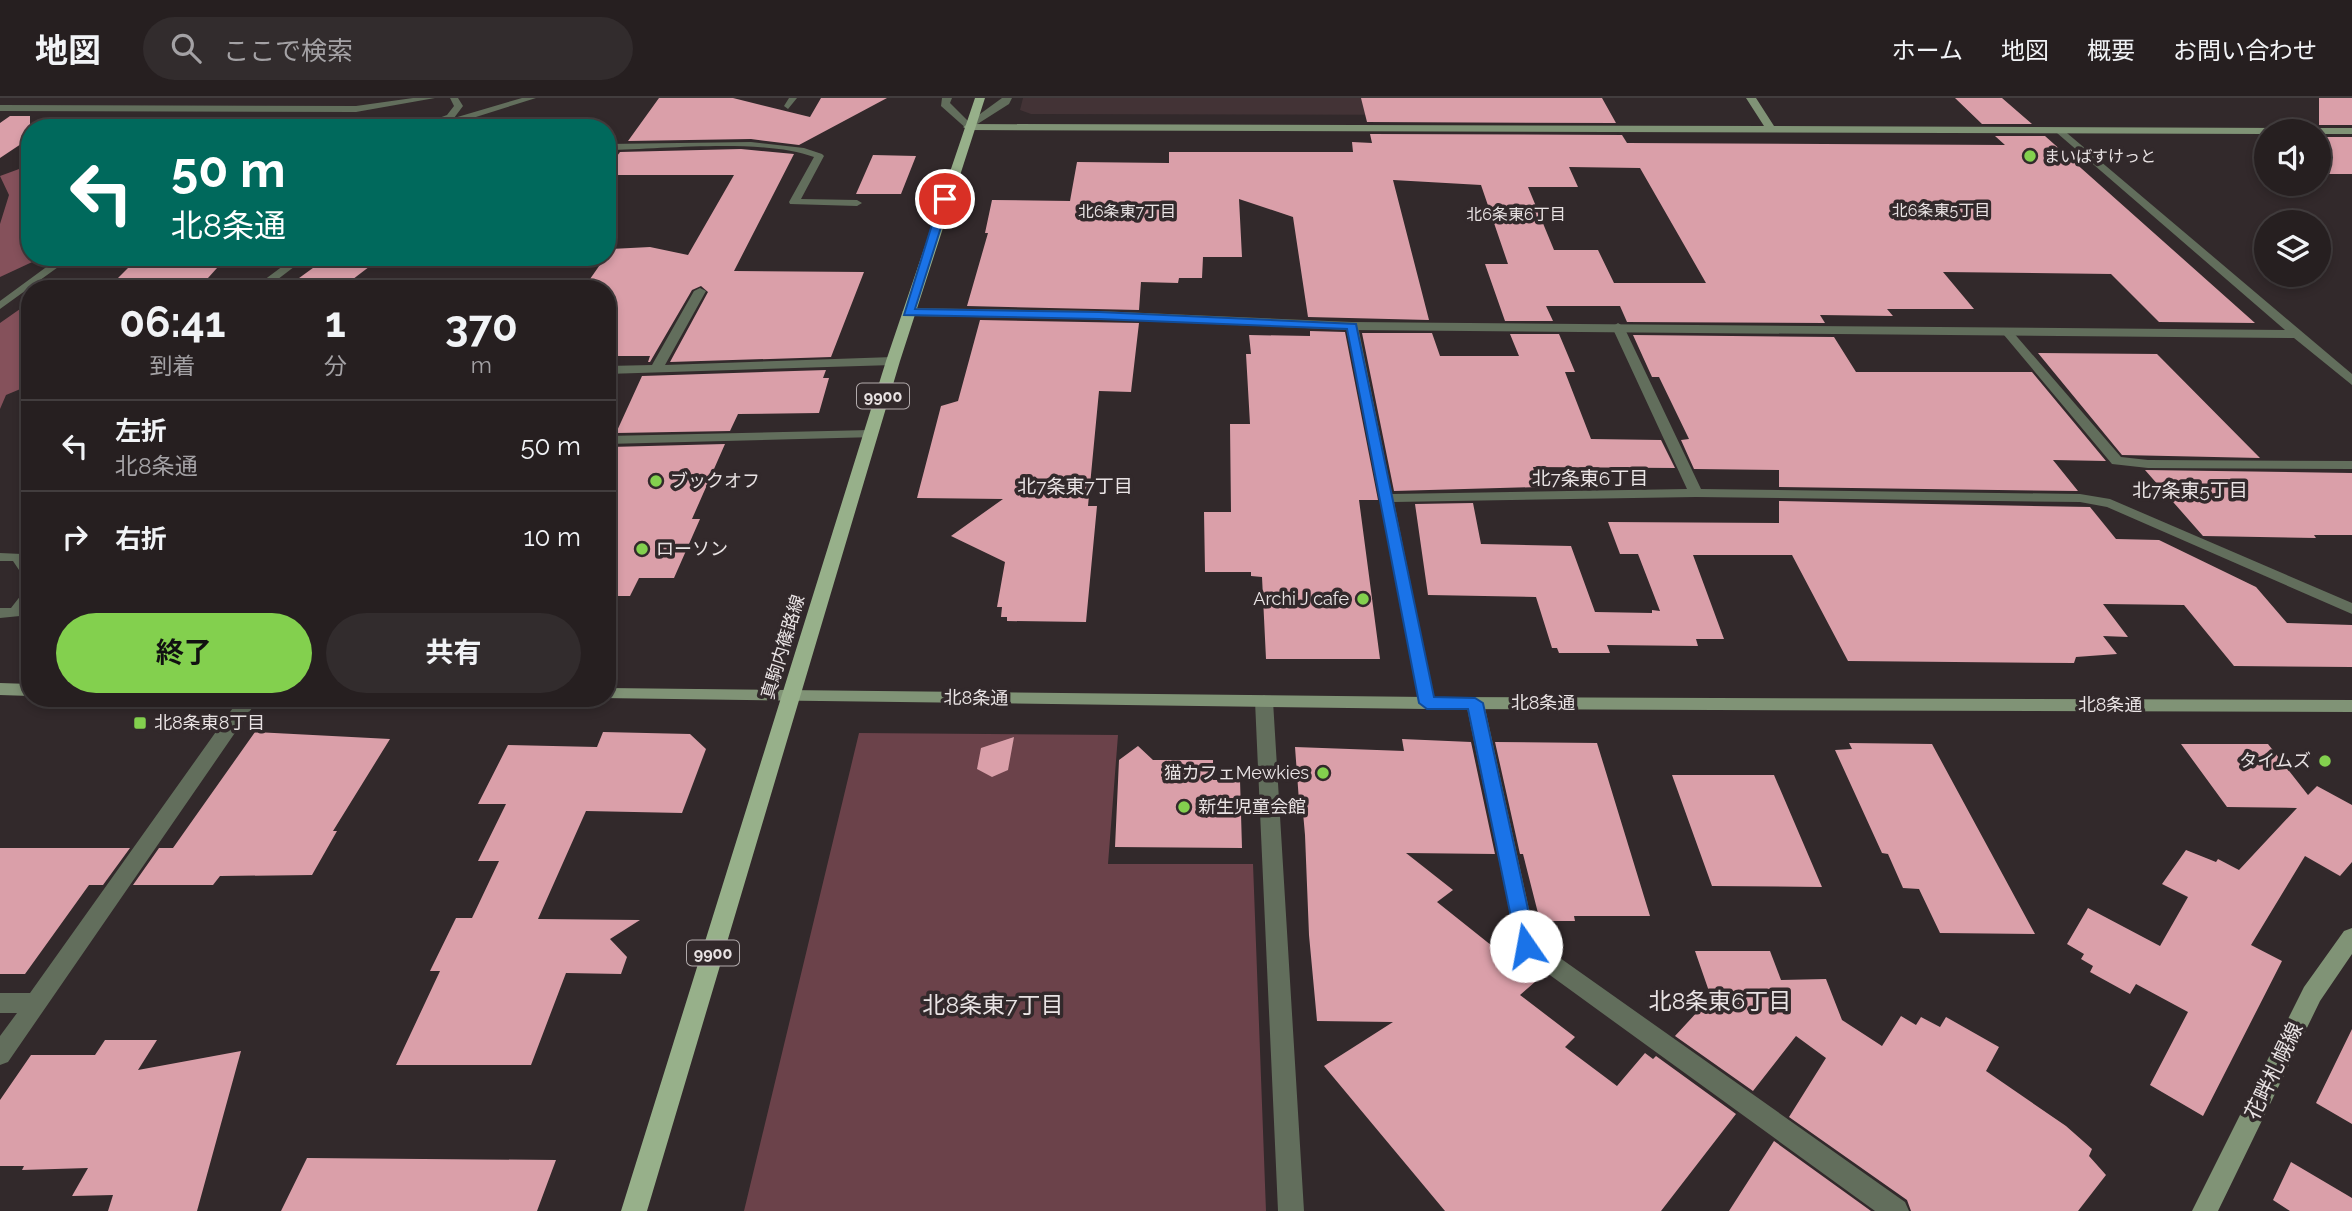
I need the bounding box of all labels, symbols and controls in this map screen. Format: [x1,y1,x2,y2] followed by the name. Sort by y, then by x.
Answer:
[143,17,633,80] search box
[167,29,205,67] icon: search
[35,31,101,70] text: 地図
[223,36,353,66] text: ここで検索
[1892,36,1963,65] text: ホーム
[2001,36,2049,65] text: 地図
[2087,36,2135,65] text: 概要
[2173,36,2317,65] text: お問い合わせ
[2254,119,2331,287] map controls
[2254,119,2331,196] button: sound
[171,141,286,198] text: 50 m
[56,147,147,238] icon: left
[2044,147,2156,166] place label: まいばすけっと
[2022,148,2038,164] marker: まいばすけっと
[915,169,975,229] pin
[926,180,964,218] icon: arrive
[1892,201,1990,220] district label: 北6条東5丁目
[1078,202,1176,221] district label: 北6条東7丁目
[1466,205,1566,224] district label: 北6条東6丁目
[171,207,286,244] text: 北8条通
[2254,210,2331,287] button: layers
[119,298,226,347] text: 06:41
[325,298,346,347] text: 1
[445,302,518,351] text: 370
[471,351,492,378] text: m
[149,352,195,379] text: 到着
[324,352,347,379] text: 分
[857,384,909,408] road number: 9900
[115,416,167,446] text: 左折
[56,427,94,465] icon: left
[520,431,581,461] text: 50 m
[115,452,198,479] text: 北8条通
[1532,467,1648,489] district label: 北7条東6丁目
[670,470,760,491] place label: ブックオフ
[648,473,664,489] marker: ブックオフ
[1017,475,1133,497] district label: 北7条東7丁目
[2132,479,2248,501] district label: 北7条東5丁目
[56,518,94,556] icon: right
[523,522,581,552] text: 10 m
[115,524,167,554] text: 右折
[656,538,728,559] place label: ローソン
[634,541,650,557] marker: ローソン
[1253,588,1349,609] place label: Archi J cafe
[1355,591,1371,607] marker: Archi J cafe
[757,592,808,702] street label: 真駒内篠路線
[56,613,312,693] button: 終了
[326,613,581,693] button: 共有
[943,686,1009,709] street label: 北8条通
[1511,692,1575,713] street label: 北8条通
[2078,694,2142,715] street label: 北8条通
[154,712,265,733] place label: 北8条東8丁目
[132,715,148,731] marker: 北8条東8丁目
[2239,750,2311,771] place label: タイムズ
[2317,753,2333,769] marker: タイムズ
[1164,762,1309,783] place label: 猫カフェMewkies
[1315,765,1331,781] marker: 猫カフェMewkies
[1198,796,1306,817] place label: 新生児童会館
[1176,799,1192,815] marker: 新生児童会館
[1489,909,1563,983] position arrow
[687,940,739,966] road number: 9900
[1649,987,1791,1014] district label: 北8条東6丁目
[923,991,1063,1018] district label: 北8条東7丁目
[2239,1018,2308,1123] street label: 花畔札幌線

